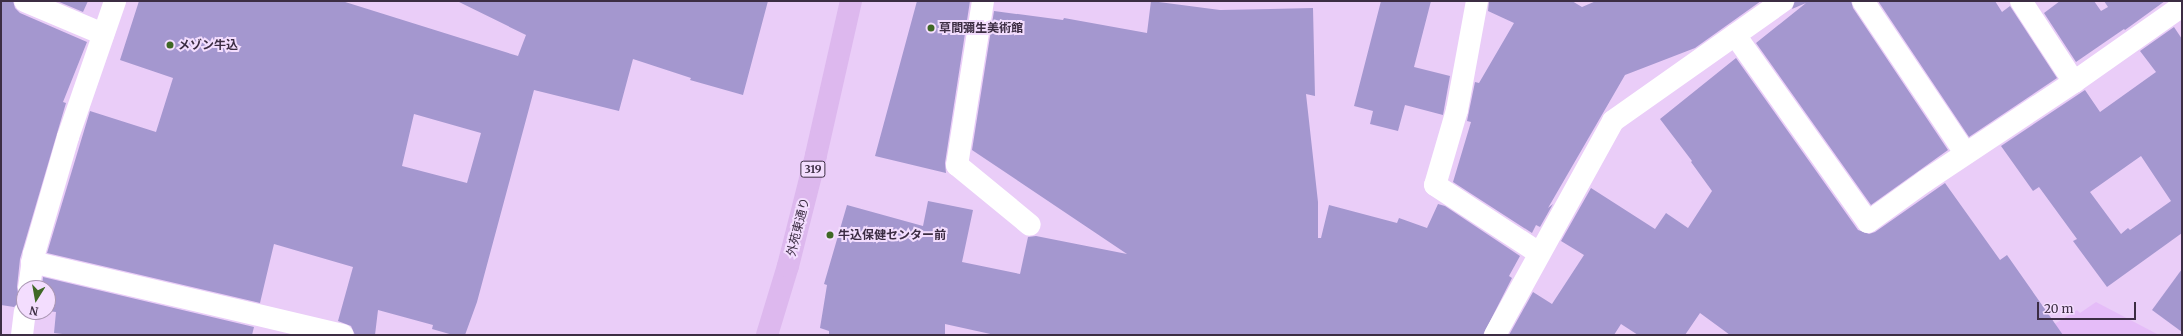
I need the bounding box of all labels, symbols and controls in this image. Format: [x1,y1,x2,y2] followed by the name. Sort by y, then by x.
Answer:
[939,21,1023,35] place label: 草間彌生美術館
[926,23,936,33] marker: 草間彌生美術館
[178,38,238,52] place label: メゾン牛込
[165,40,175,50] marker: メゾン牛込
[800,160,826,178] road number: 319
[784,196,812,258] street label: 外苑東通り
[838,228,946,242] place label: 牛込保健センター前
[825,230,835,240] marker: 牛込保健センター前
[16,280,56,320] north arrow
[2039,294,2138,320] scale bar
[2044,301,2073,316] text: 20 m
[28,303,40,319] text: N

